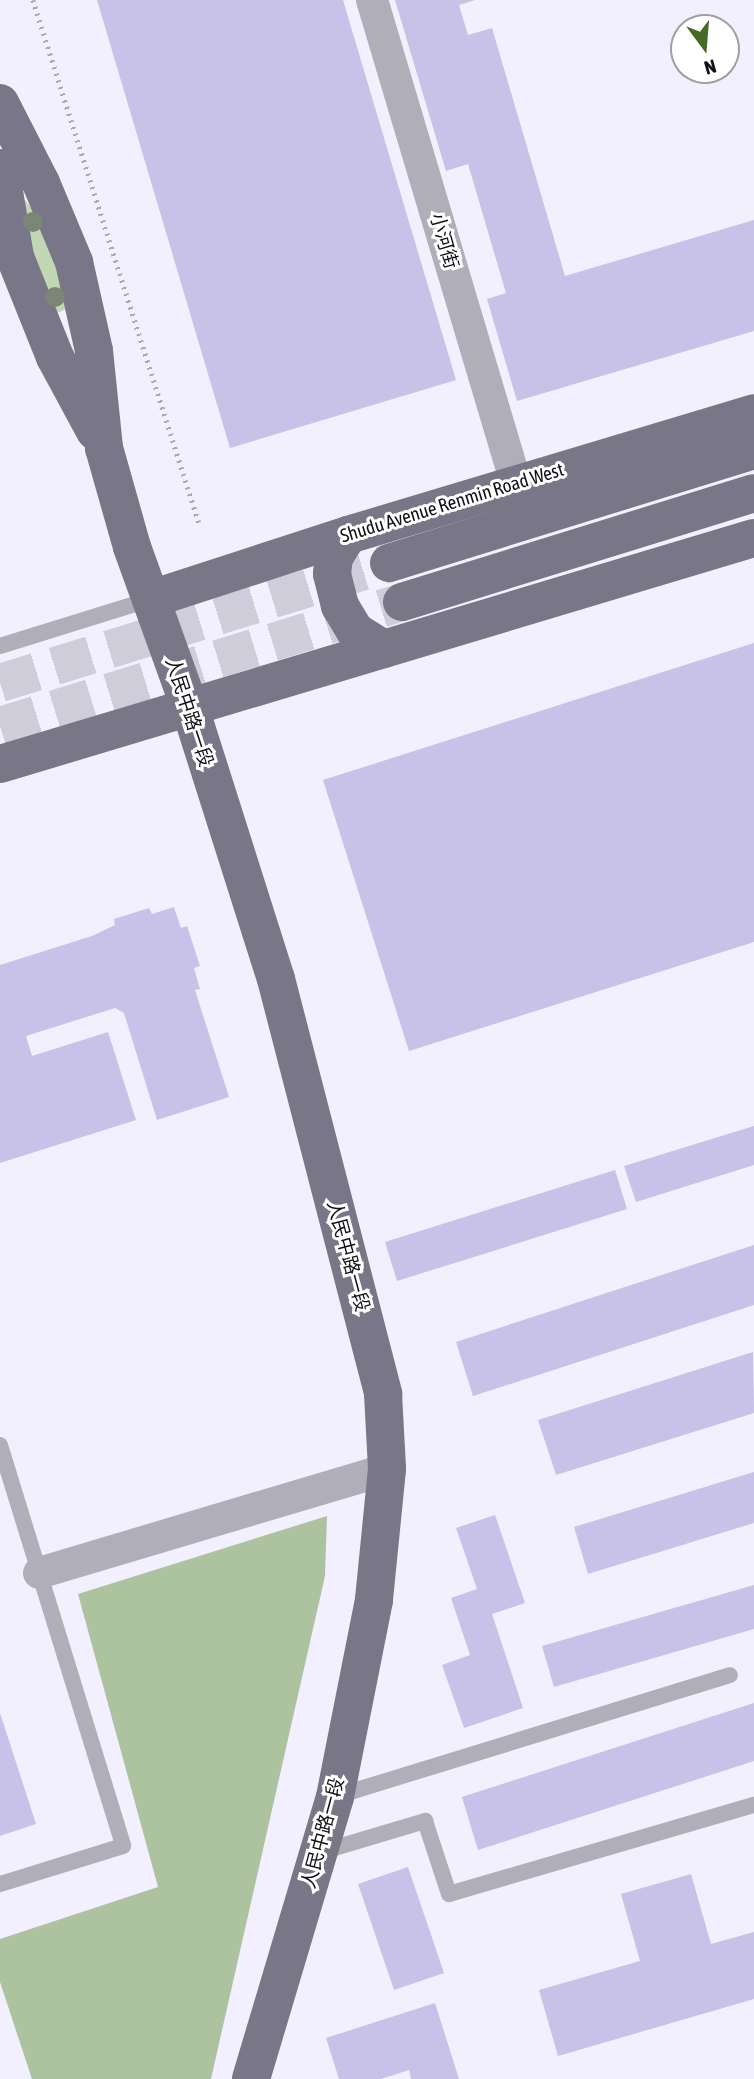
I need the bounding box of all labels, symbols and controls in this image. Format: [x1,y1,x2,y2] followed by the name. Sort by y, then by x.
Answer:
[670,14,740,84] north arrow
[702,55,719,79] text: N
[425,210,463,272] street label: 小河街
[338,458,566,548] street label: Shudu Avenue Renmin Road West
[161,654,217,770] street label: 人民中路一段
[322,1198,374,1314] street label: 人民中路一段
[297,1775,349,1891] street label: 人民中路一段

